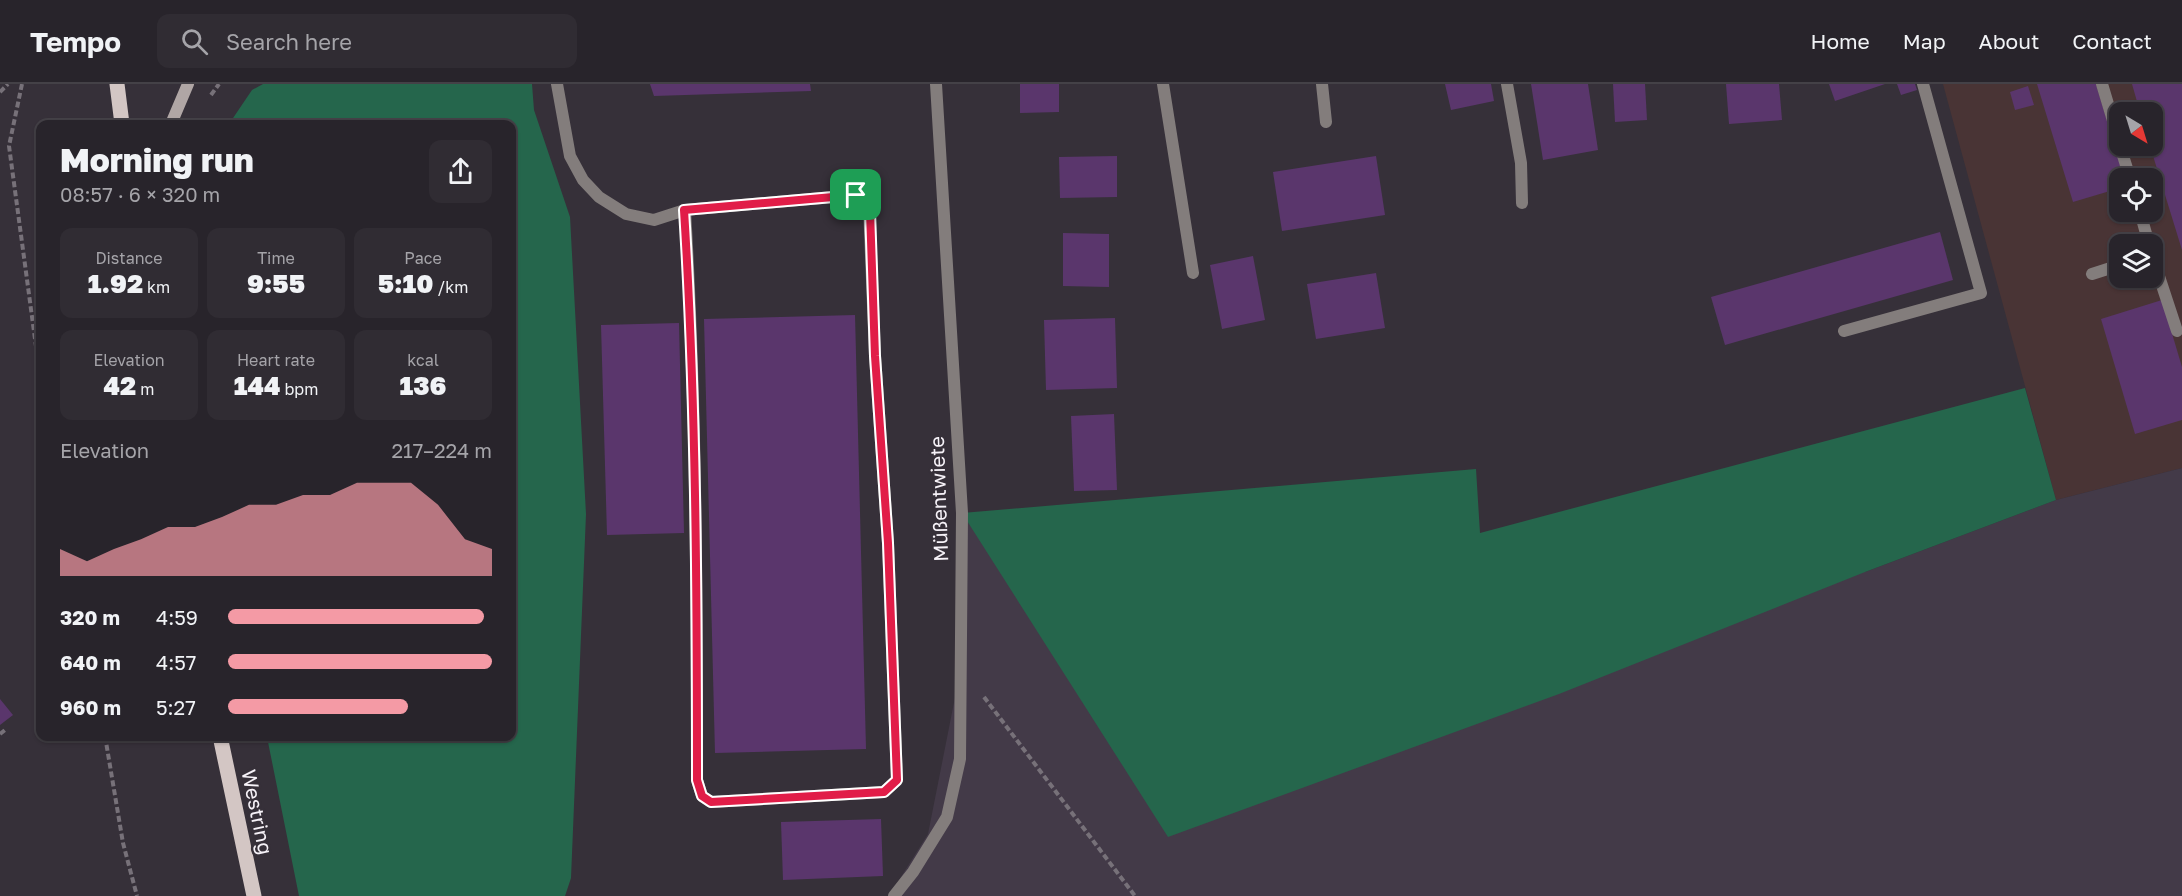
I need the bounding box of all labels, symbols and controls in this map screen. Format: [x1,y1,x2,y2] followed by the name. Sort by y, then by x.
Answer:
[157,14,577,68] search box
[30,25,121,58] text: Tempo
[178,25,211,58] icon: search
[226,28,352,55] text: Search here
[1810,28,1870,54] text: Home
[1903,28,1946,54] text: Map
[1979,28,2039,54] text: About
[2072,28,2152,54] text: Contact
[2109,102,2163,156] north arrow
[2109,102,2163,288] map controls
[60,140,254,179] text: Morning run
[429,140,492,203] button: share
[2109,168,2163,222] button: locate
[830,169,881,220] pin
[839,178,872,211] icon: arrive
[60,182,220,206] text: 08:57 · 6 × 320 m
[2109,234,2163,288] button: layers
[95,248,163,268] text: Distance
[257,248,295,268] text: Time
[404,248,442,268] text: Pace
[88,268,143,299] text: 1.92
[247,268,305,299] text: 9:55
[378,268,433,299] text: 5:10
[143,277,170,297] text: km
[433,277,468,297] text: /km
[93,350,165,370] text: Elevation
[237,350,315,370] text: Heart rate
[407,350,439,370] text: kcal
[104,370,136,401] text: 42
[234,370,280,401] text: 144
[399,370,447,401] text: 136
[136,379,154,399] text: m
[280,379,318,399] text: bpm
[924,436,952,562] street label: Müßentwiete
[60,438,149,462] text: Elevation
[391,438,492,462] text: 217–224 m
[60,605,120,629] text: 320 m
[156,605,198,629] text: 4:59
[60,650,121,674] text: 640 m
[156,650,196,674] text: 4:57
[60,695,121,719] text: 960 m
[156,695,196,719] text: 5:27
[237,767,279,857] street label: Westring

